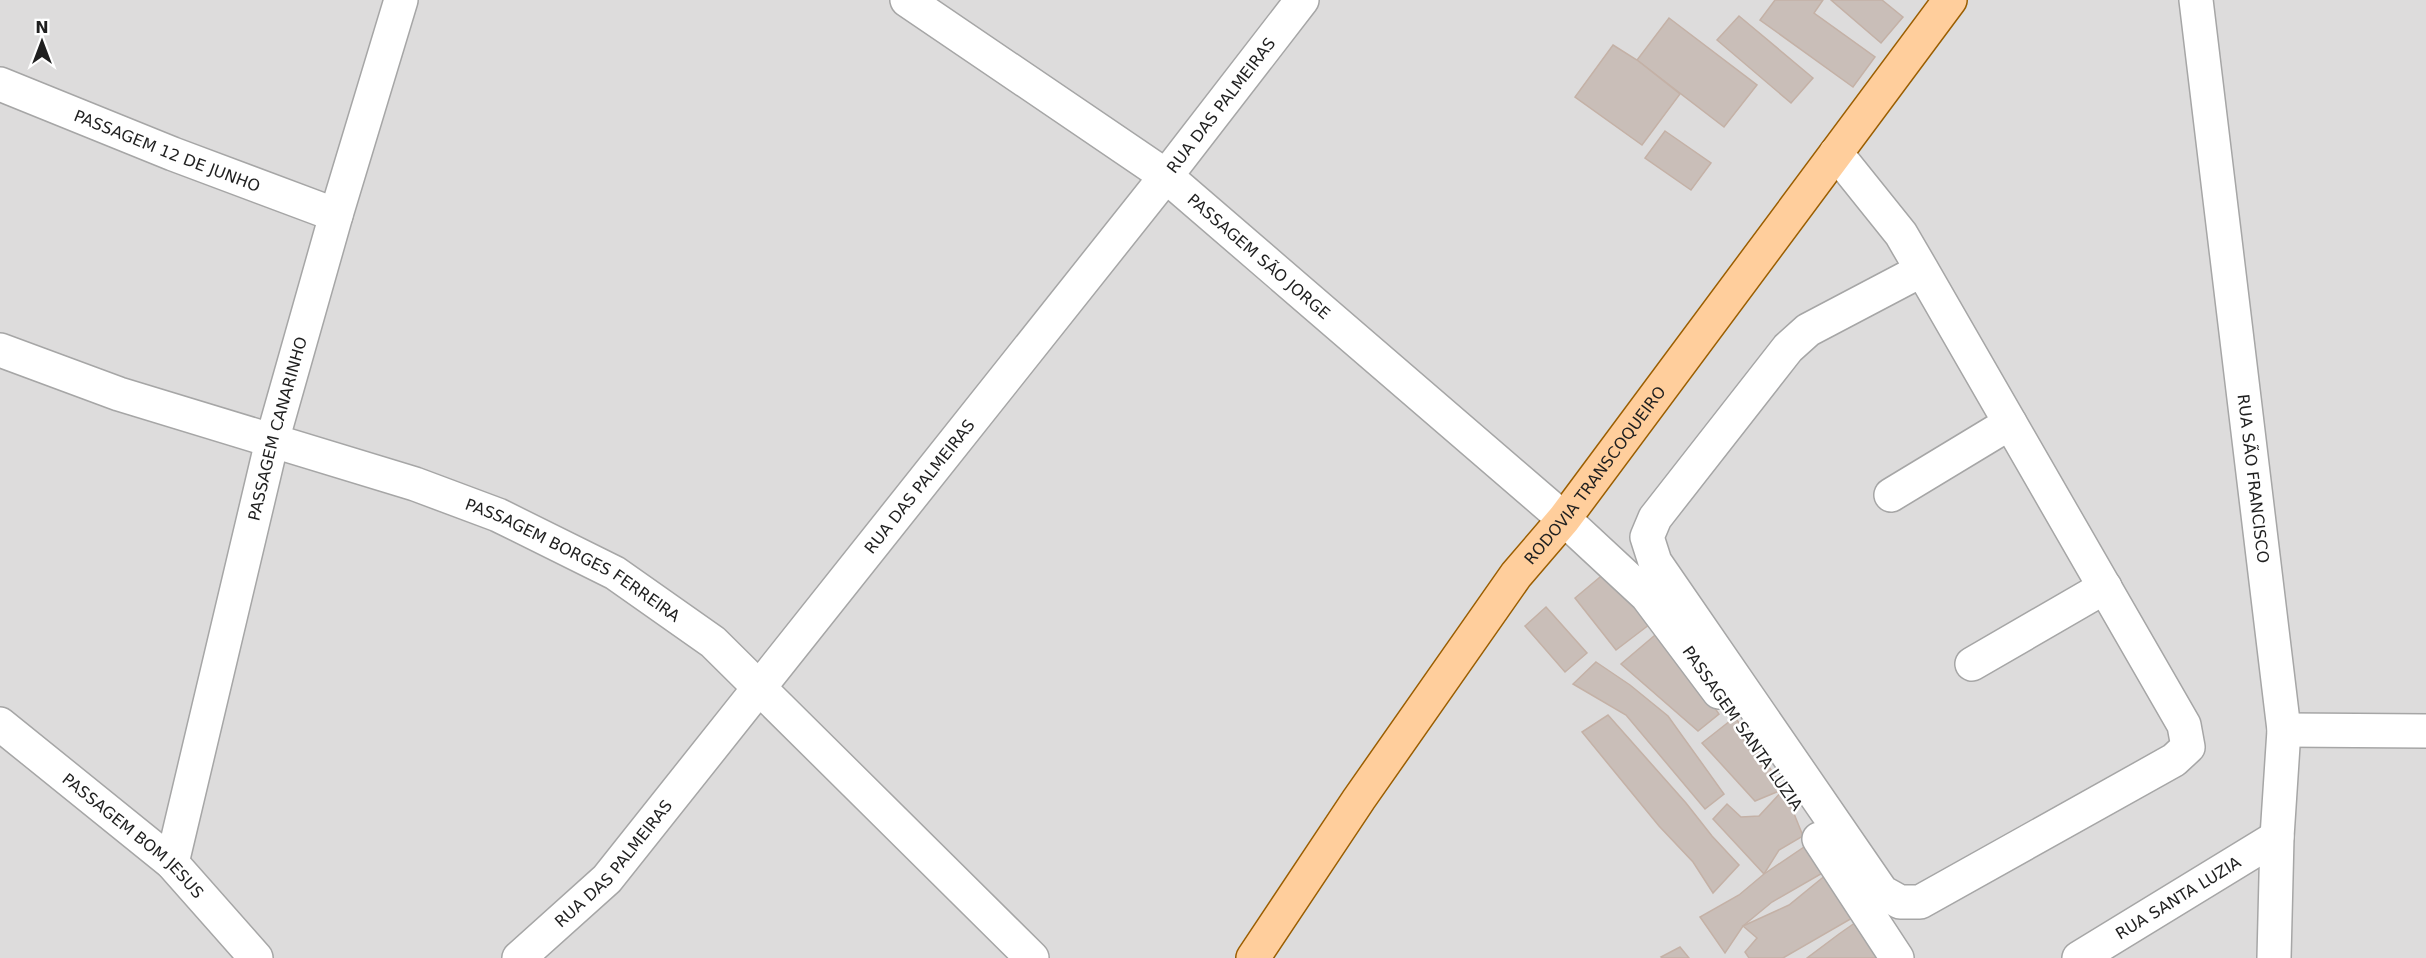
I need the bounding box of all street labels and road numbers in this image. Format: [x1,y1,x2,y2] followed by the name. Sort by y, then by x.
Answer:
[1163,34,1279,177] street label: RUA DAS PALMEIRAS
[71,106,263,196] street label: PASSAGEM 12 DE JUNHO
[1184,190,1334,323] street label: PASSAGEM SÃO JORGE
[244,334,311,523] street label: PASSAGEM CANARINHO
[1520,382,1670,568] street label: RODOVIA TRANSCOQUEIRO
[2234,393,2273,564] street label: RUA SÃO FRANCISCO
[861,416,979,557] street label: RUA DAS PALMEIRAS
[463,495,684,626] street label: PASSAGEM BORGES FERREIRA
[1678,642,1807,814] street label: PASSAGEM SANTA LUZIA
[59,769,208,902] street label: PASSAGEM BOM JESUS
[551,796,676,931] street label: RUA DAS PALMEIRAS
[2112,853,2244,943] street label: RUA SANTA LUZIA

